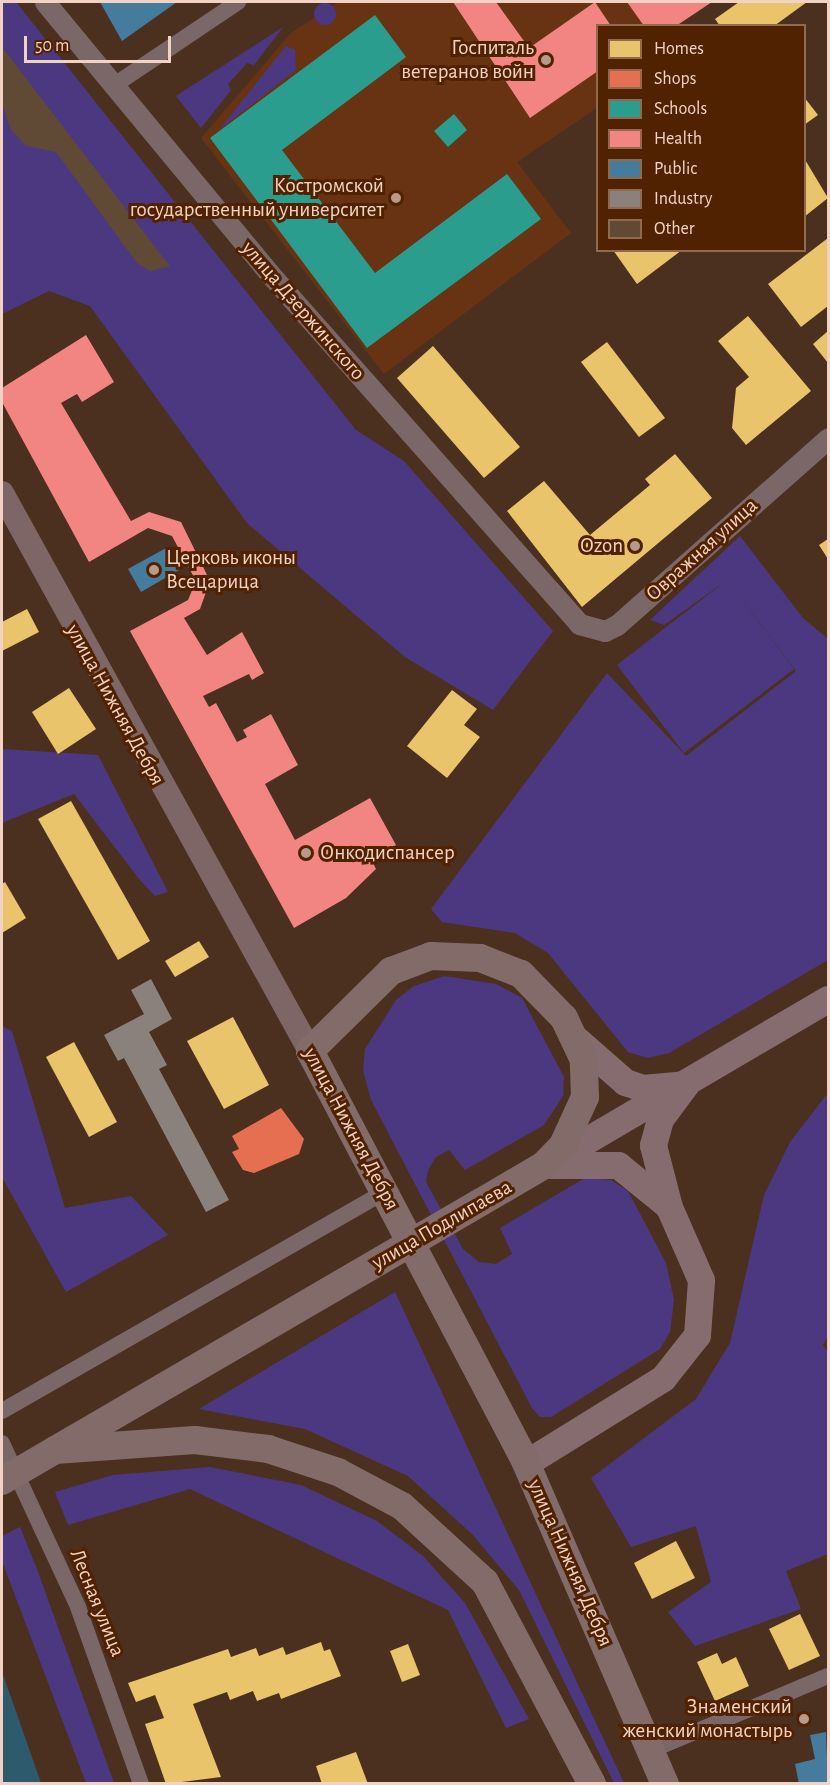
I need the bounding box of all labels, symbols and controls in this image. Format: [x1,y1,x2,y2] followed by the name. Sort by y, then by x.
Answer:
[27,24,174,62] scale bar
[596,24,806,252] legend
[401,35,534,85] place label: Госпиталь ветеранов войн
[35,37,69,55] text: 50 m
[654,40,704,58] text: Homes
[539,53,553,67] marker: Госпиталь ветеранов войн
[654,70,696,88] text: Shops
[654,100,707,118] text: Schools
[654,130,702,148] text: Health
[654,160,697,178] text: Public
[130,173,384,223] place label: Костромской государственный университет
[654,190,713,208] text: Industry
[389,191,403,205] marker: Костромской государственный университет
[654,220,695,238] text: Other
[236,236,370,386] street label: улица Дзержинского
[641,493,763,607] street label: Овражная улица
[580,533,623,559] place label: Ozon
[628,539,642,553] marker: Ozon
[166,545,296,595] place label: Церковь иконы Всецарица
[147,563,161,577] marker: Церковь иконы Всецарица
[60,620,170,790] street label: улица Нижняя Дебря
[320,840,455,866] place label: Онкодиспансер
[297,844,315,862] marker: Онкодиспансер
[298,1043,404,1215] street label: улица Нижняя Дебря
[367,1175,517,1275] street label: улица Подлипаева
[522,1475,618,1651] street label: улица Нижняя Дебря
[64,1545,130,1661] street label: Лесная улица
[622,1694,792,1744] place label: Знаменский женский монастырь
[797,1712,811,1726] marker: Знаменский женский монастырь

